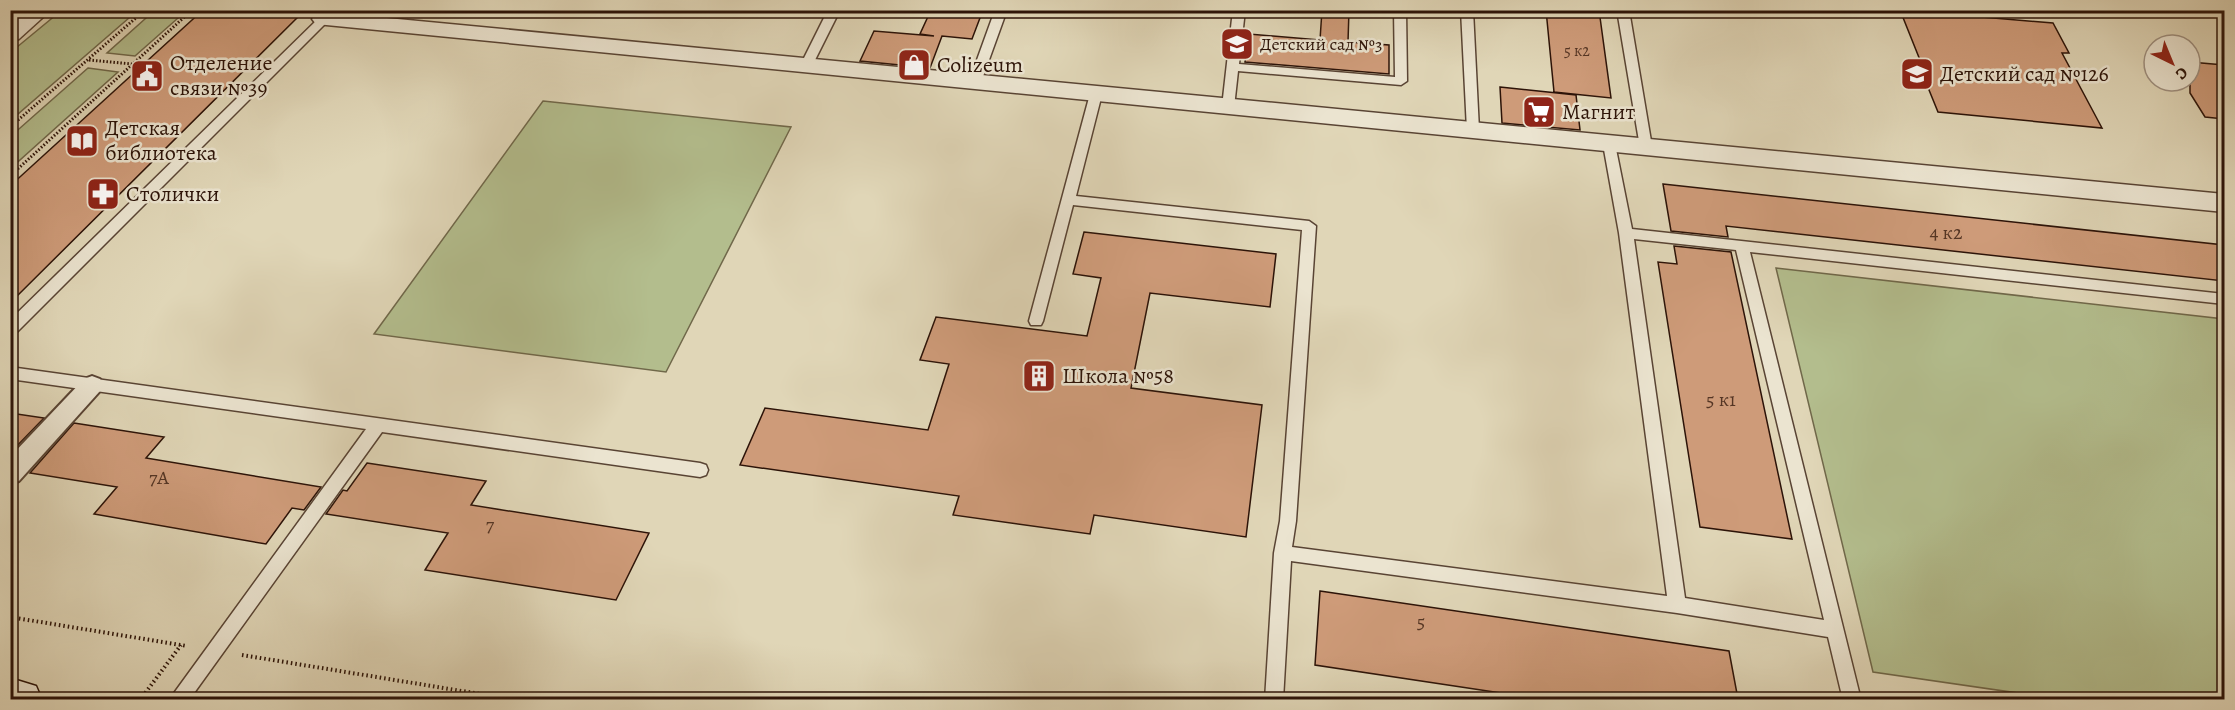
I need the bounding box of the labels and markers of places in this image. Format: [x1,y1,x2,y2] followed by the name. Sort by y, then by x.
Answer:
[1219,26,1255,62] school or university icon: Детский сад №3
[1260,32,1382,56] place label: Детский сад №3
[896,47,932,83] shop icon: Colizeum
[170,48,273,103] place label: Отделение связи №39
[937,50,1023,80] place label: Colizeum
[1899,56,1935,92] school or university icon: Детский сад №126
[129,58,165,94] public building icon: Отделение связи №39
[1940,59,2109,89] place label: Детский сад №126
[1521,94,1557,130] supermarket icon: Магнит
[1562,97,1635,127] place label: Магнит
[105,113,218,168] place label: Детская библиотека
[64,123,100,159] library icon: Детская библиотека
[85,176,121,212] pharmacy icon: Столички
[126,179,219,209] place label: Столички
[1021,358,1057,394] building icon: Школа №58
[1062,361,1174,391] place label: Школа №58

